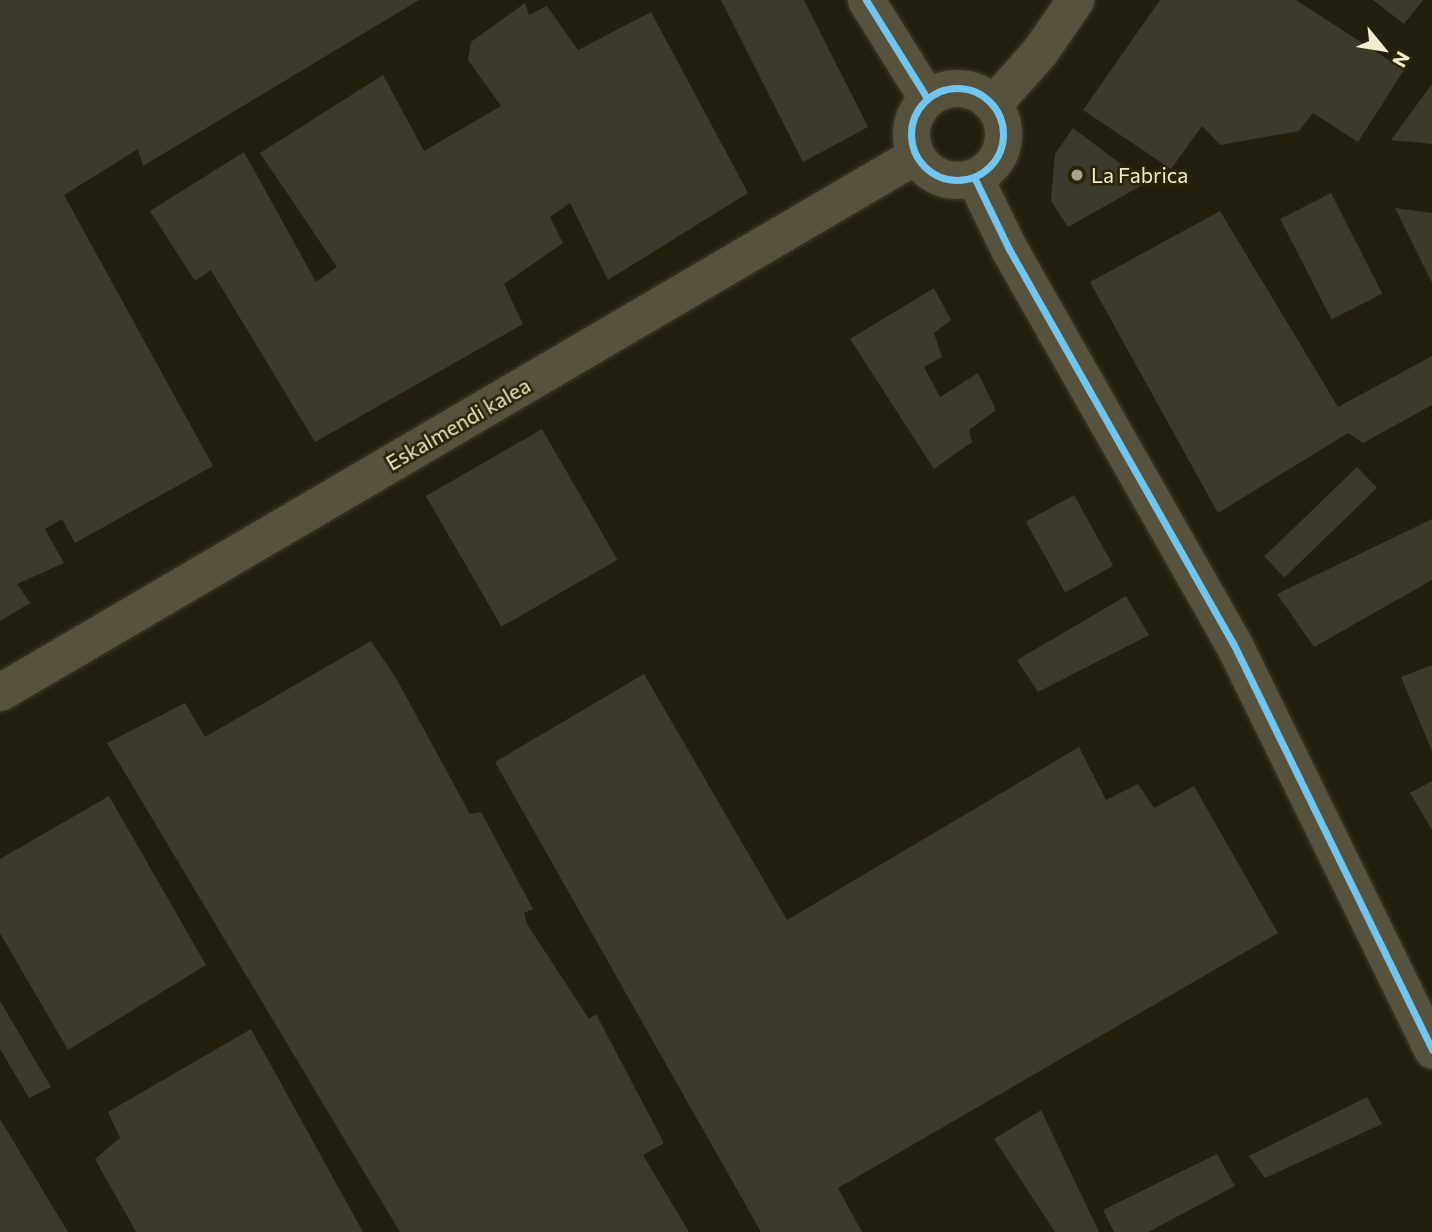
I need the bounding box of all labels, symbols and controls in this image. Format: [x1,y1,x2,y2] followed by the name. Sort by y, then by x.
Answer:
[1348,14,1418,84] north arrow
[1388,48,1415,72] text: N
[1091,162,1188,188] place label: La Fabrica
[1069,167,1085,183] marker: La Fabrica
[381,372,535,476] street label: Eskalmendi kalea

